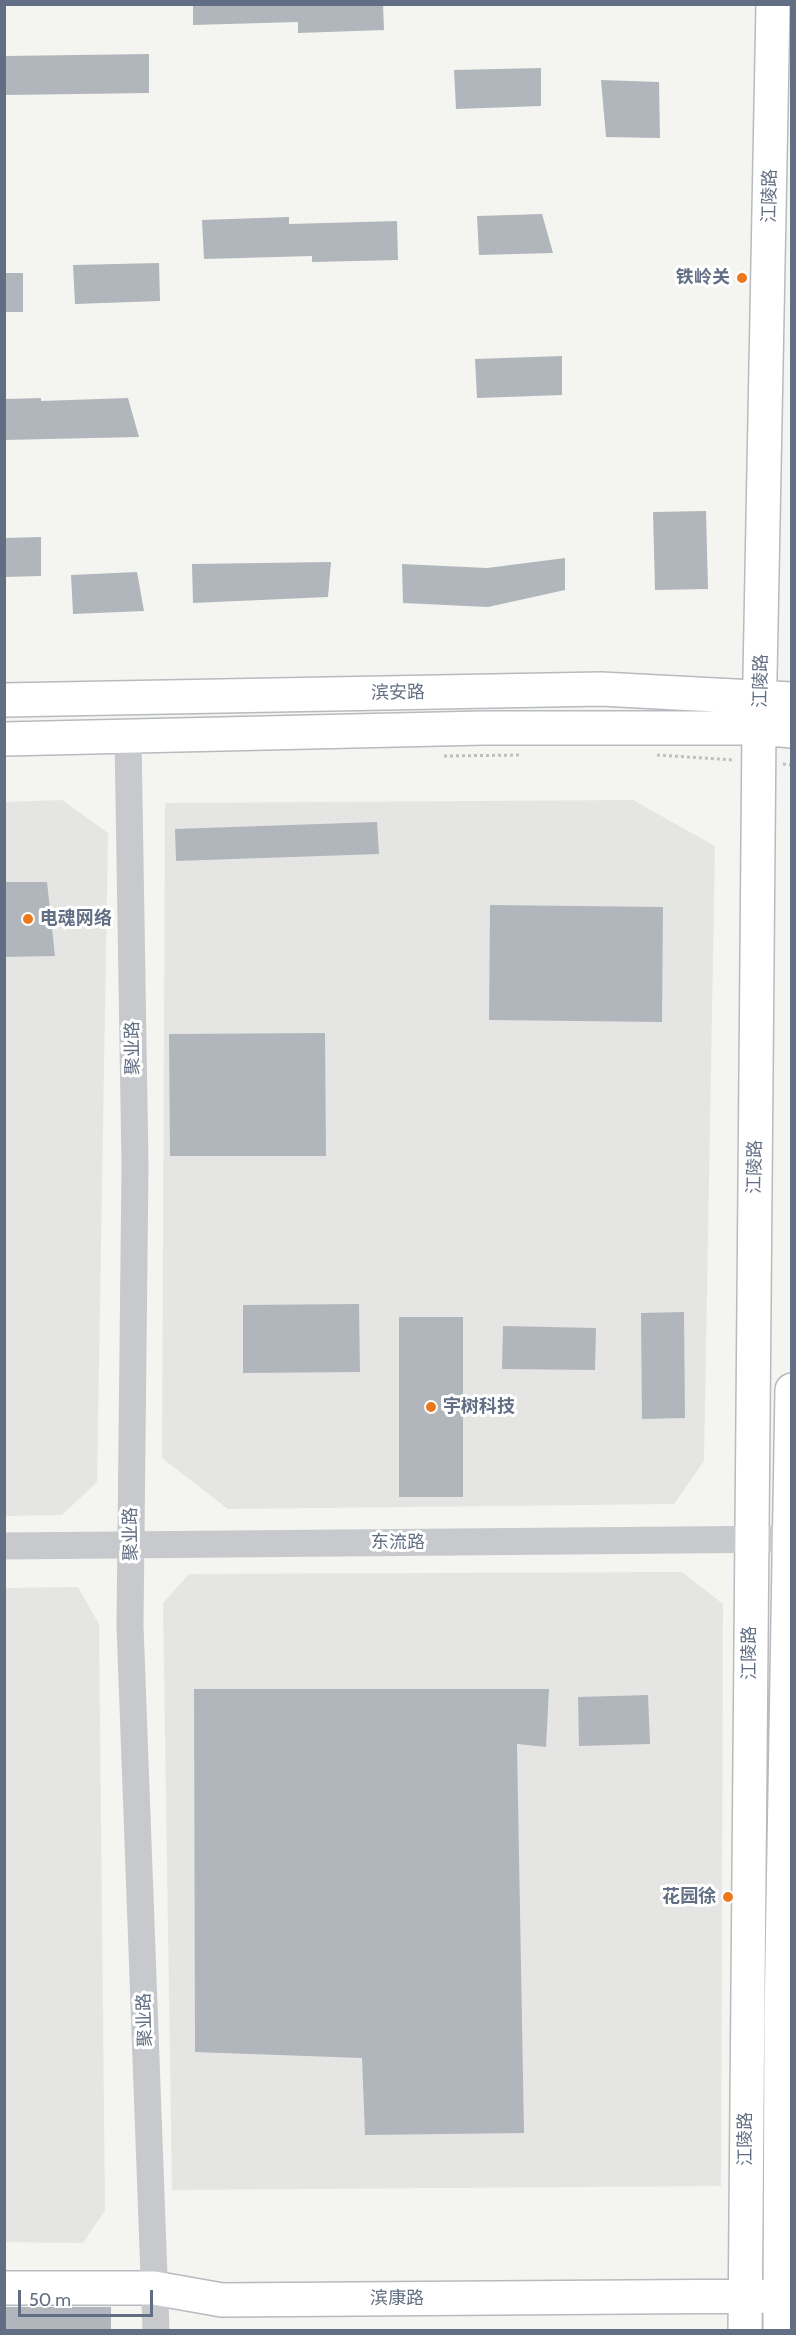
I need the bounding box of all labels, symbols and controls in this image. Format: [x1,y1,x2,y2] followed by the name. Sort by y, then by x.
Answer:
[759,169,781,223] street label: 江陵路
[676,267,730,289] place label: 铁岭关
[735,271,749,285] marker: 铁岭关
[750,654,772,708] street label: 江陵路
[371,682,425,704] street label: 滨安路
[40,908,112,930] place label: 电魂网络
[21,912,35,926] marker: 电魂网络
[122,1021,144,1075] street label: 聚业路
[744,1140,766,1194] street label: 江陵路
[443,1396,515,1418] place label: 宇树科技
[424,1400,438,1414] marker: 宇树科技
[120,1507,142,1561] street label: 聚业路
[371,1532,425,1554] street label: 东流路
[739,1626,761,1680] street label: 江陵路
[662,1886,716,1908] place label: 花园徐
[721,1890,735,1904] marker: 花园徐
[133,1993,157,2047] street label: 聚业路
[735,2112,757,2166] street label: 江陵路
[21,2278,156,2316] scale bar
[370,2288,424,2310] street label: 滨康路
[29,2289,71,2311] text: 50 m

